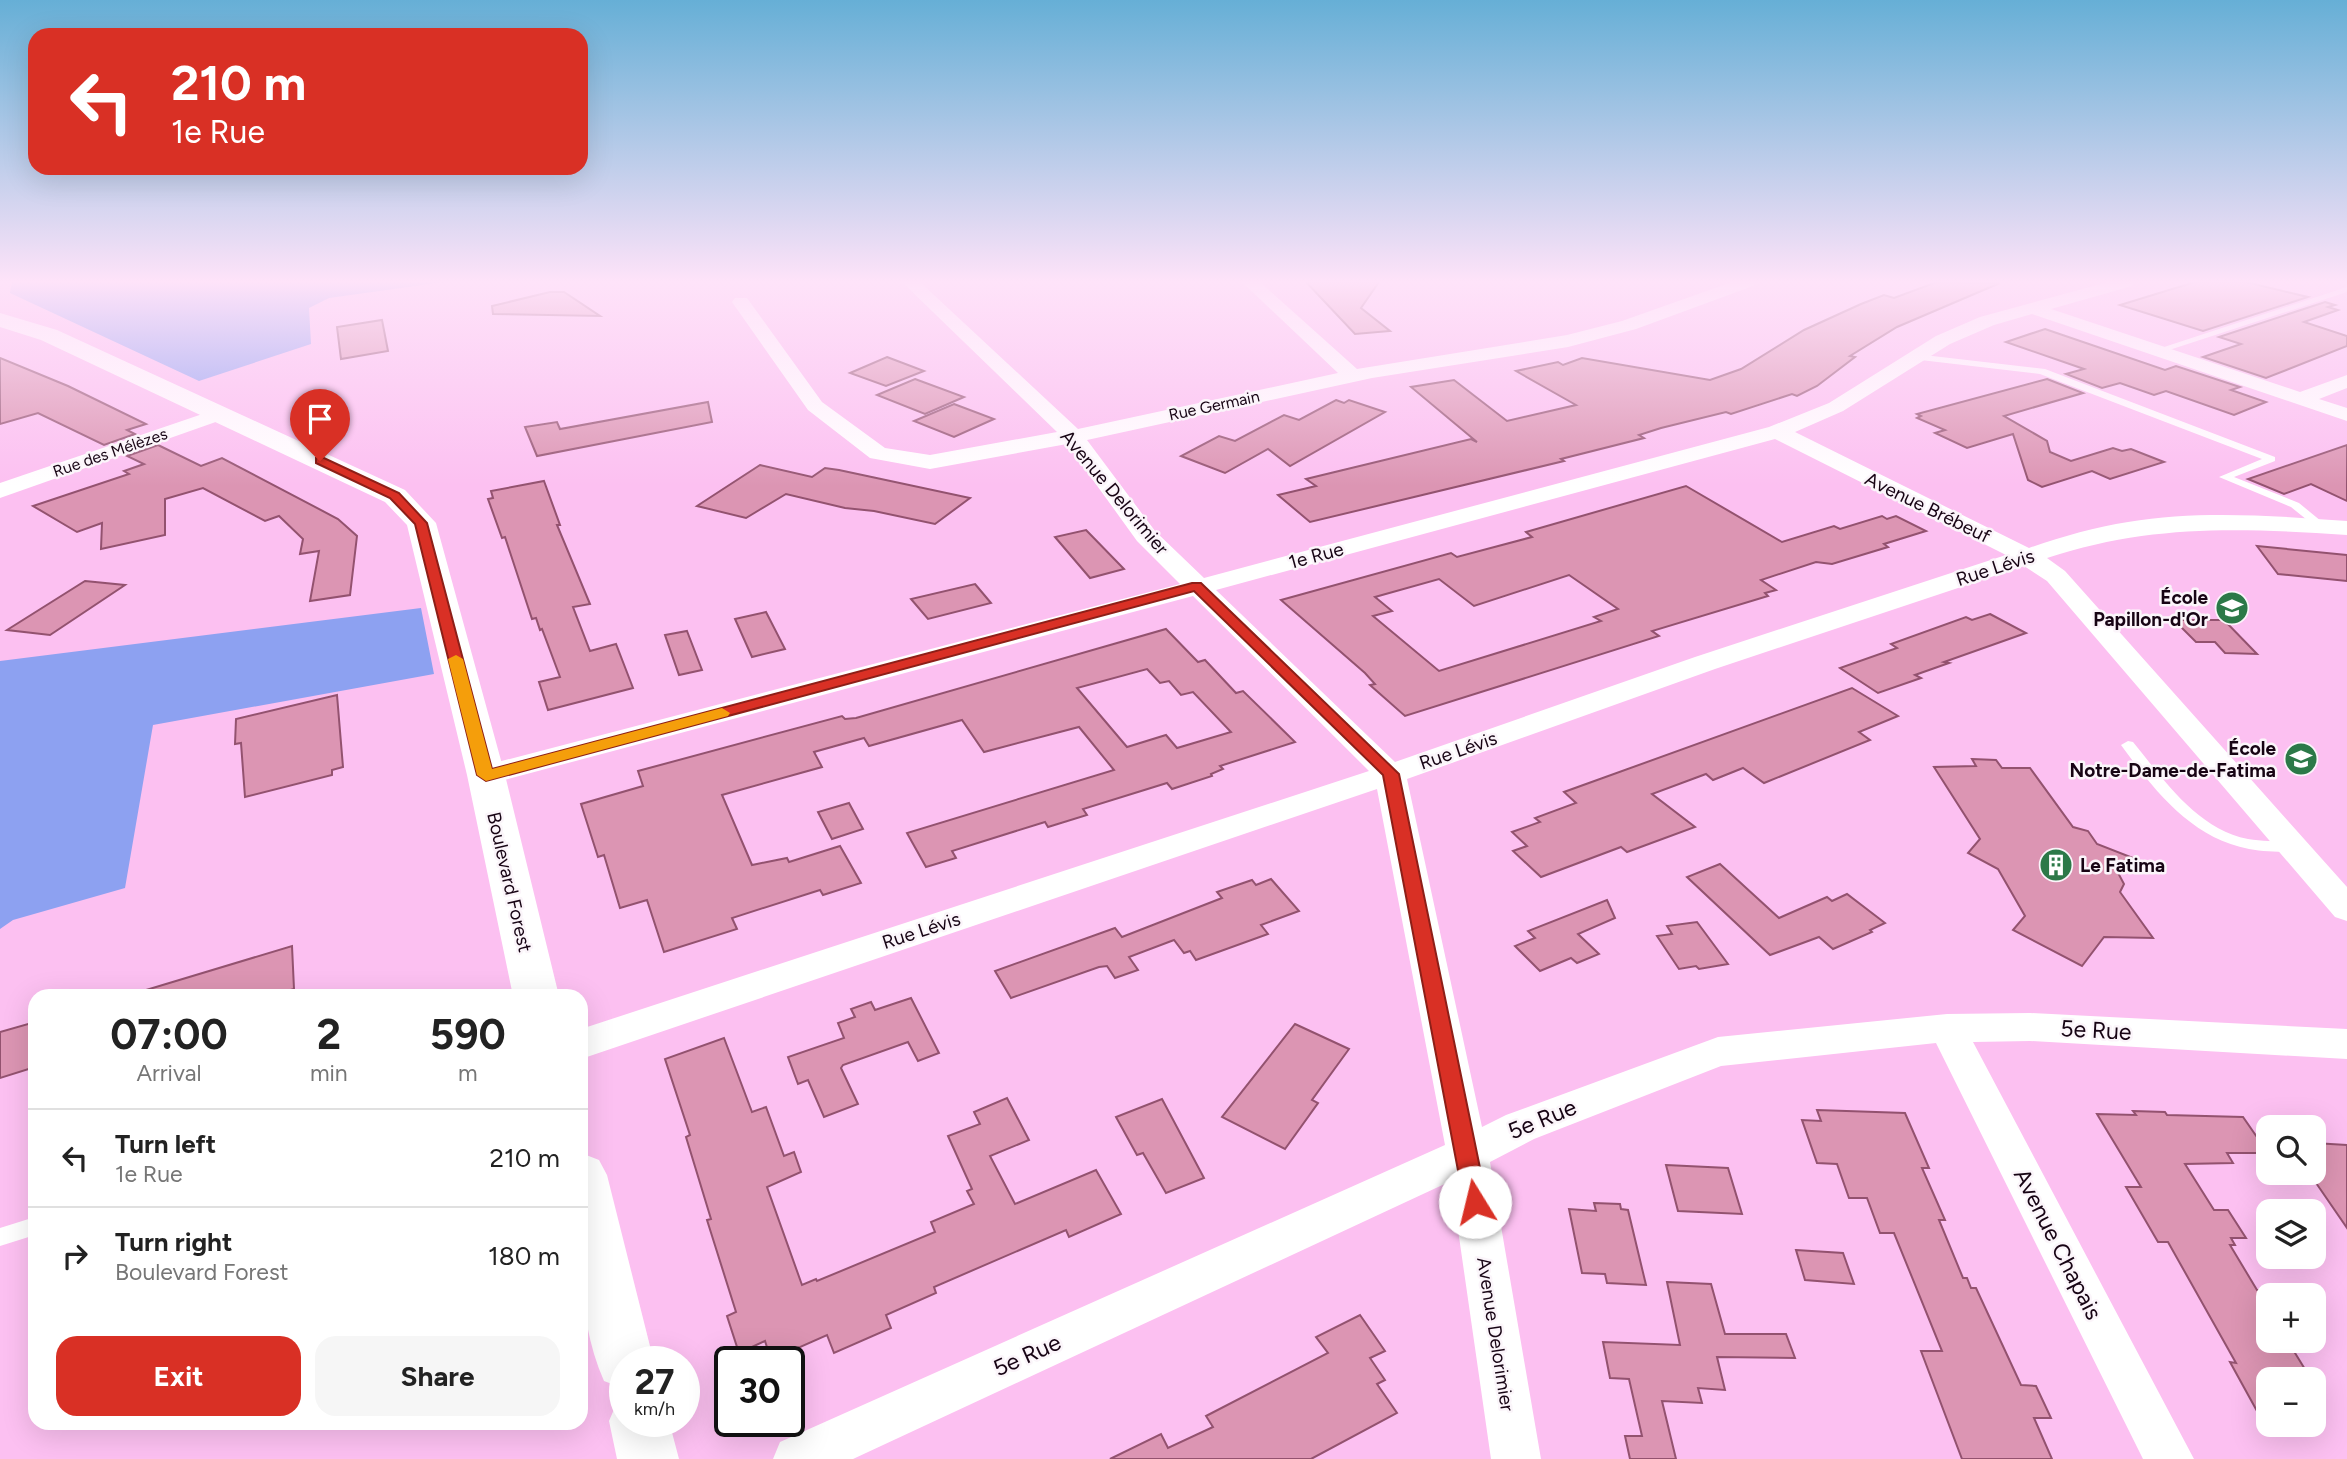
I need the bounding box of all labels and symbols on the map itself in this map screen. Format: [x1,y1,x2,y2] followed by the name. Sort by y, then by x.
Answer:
[1167,387,1261,424] street label: Rue Germain
[290,389,350,461] pin
[50,424,170,481] street label: Rue des Mélèzes
[1056,425,1174,560] street label: Avenue Delorimier
[1861,467,1994,548] street label: Avenue Brébeuf
[1286,537,1346,574] street label: 1e Rue
[1953,544,2037,591] street label: Rue Lévis
[2093,586,2208,631] place label: École Papillon-d'Or
[2213,589,2251,627] school or university icon: École Papillon-d'Or
[1416,726,1500,774] street label: Rue Lévis
[2069,737,2276,782] place label: École Notre-Dame-de-Fatima
[2282,740,2320,778] school or university icon: École Notre-Dame-de-Fatima
[482,810,537,954] street label: Boulevard Forest
[2037,846,2075,884] building icon: Le Fatima
[2080,854,2165,877] place label: Le Fatima
[879,907,963,954] street label: Rue Lévis
[2060,1014,2132,1046] street label: 5e Rue
[1504,1093,1580,1145] street label: 5e Rue
[2008,1164,2108,1324] street label: Avenue Chapais
[1438,1165,1512,1239] position arrow
[1472,1255,1519,1413] street label: Avenue Delorimier
[989,1328,1065,1382] street label: 5e Rue
[714,1346,805,1437] speed limit sign: 30

